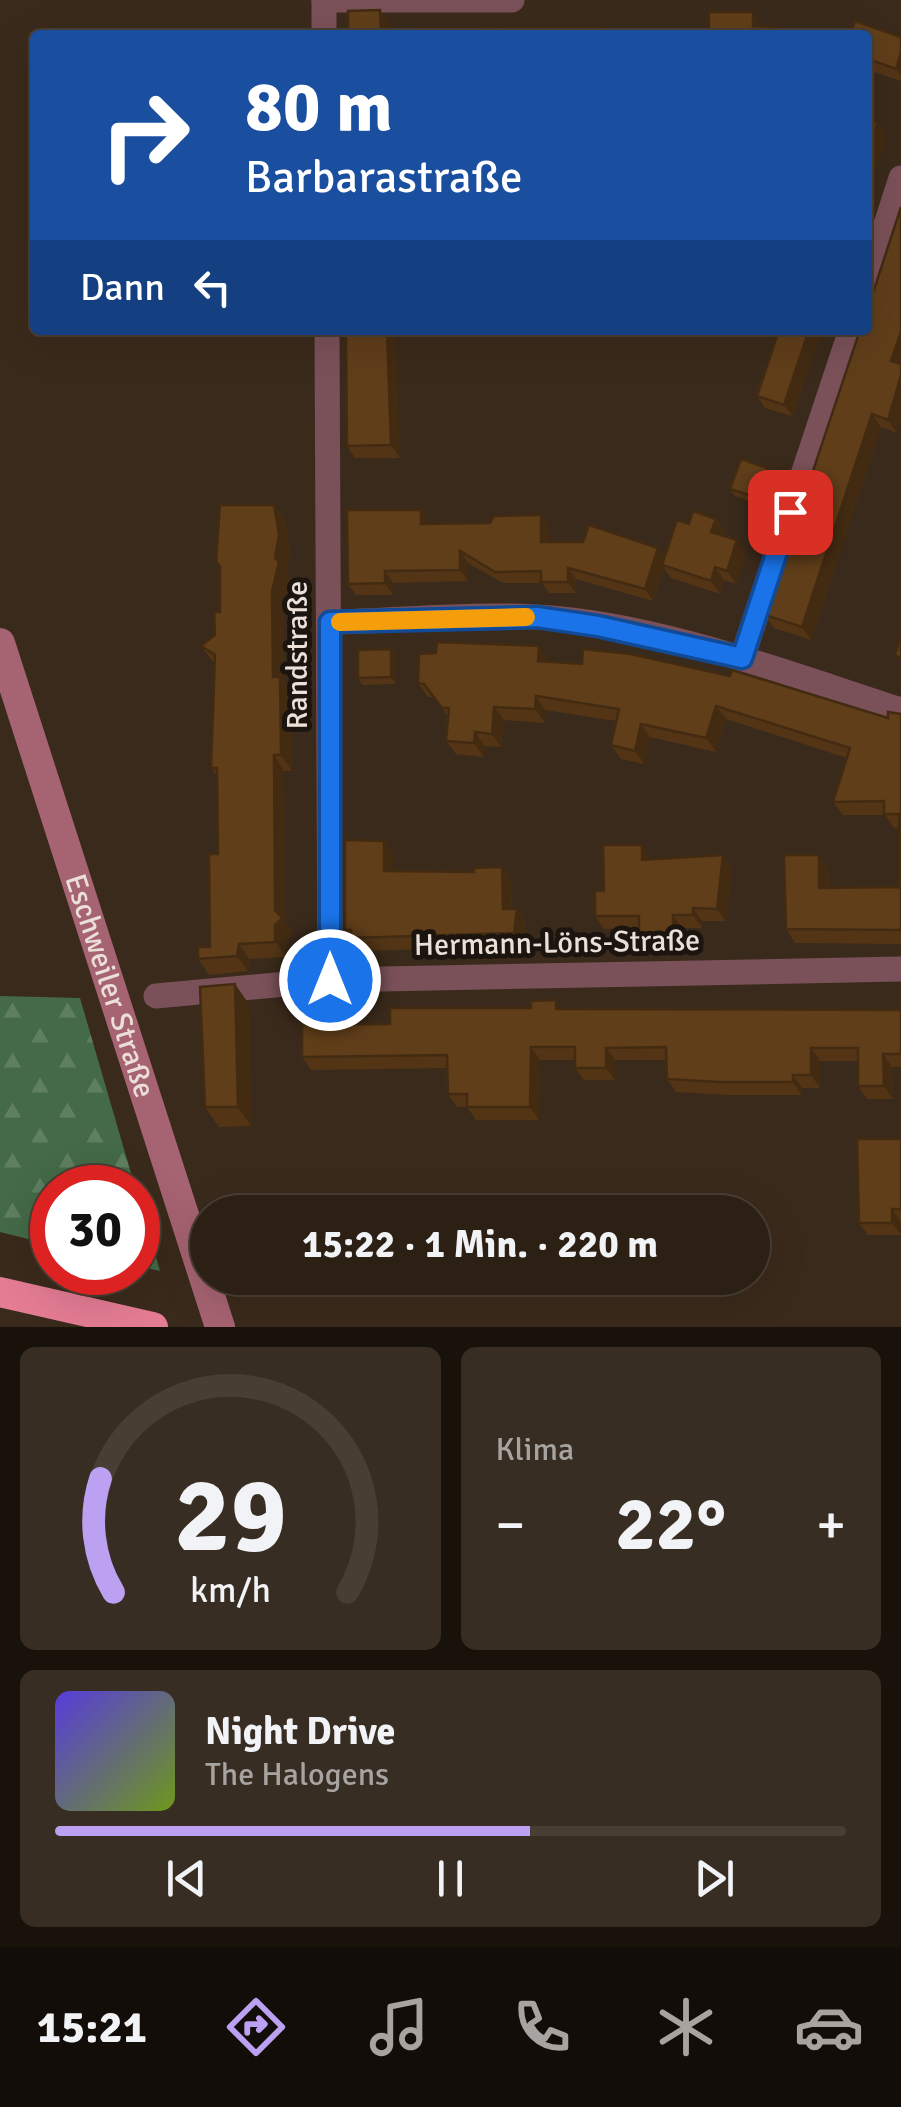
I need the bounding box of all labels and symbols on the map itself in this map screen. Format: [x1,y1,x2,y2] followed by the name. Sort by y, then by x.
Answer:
[748,470,833,555] pin
[279,581,316,729] street label: Randstraße
[57,869,163,1102] street label: Eschweiler Straße
[414,922,700,964] street label: Hermann-Löns-Straße
[278,928,382,1032] position arrow
[30,1165,160,1295] speed limit sign: 30

